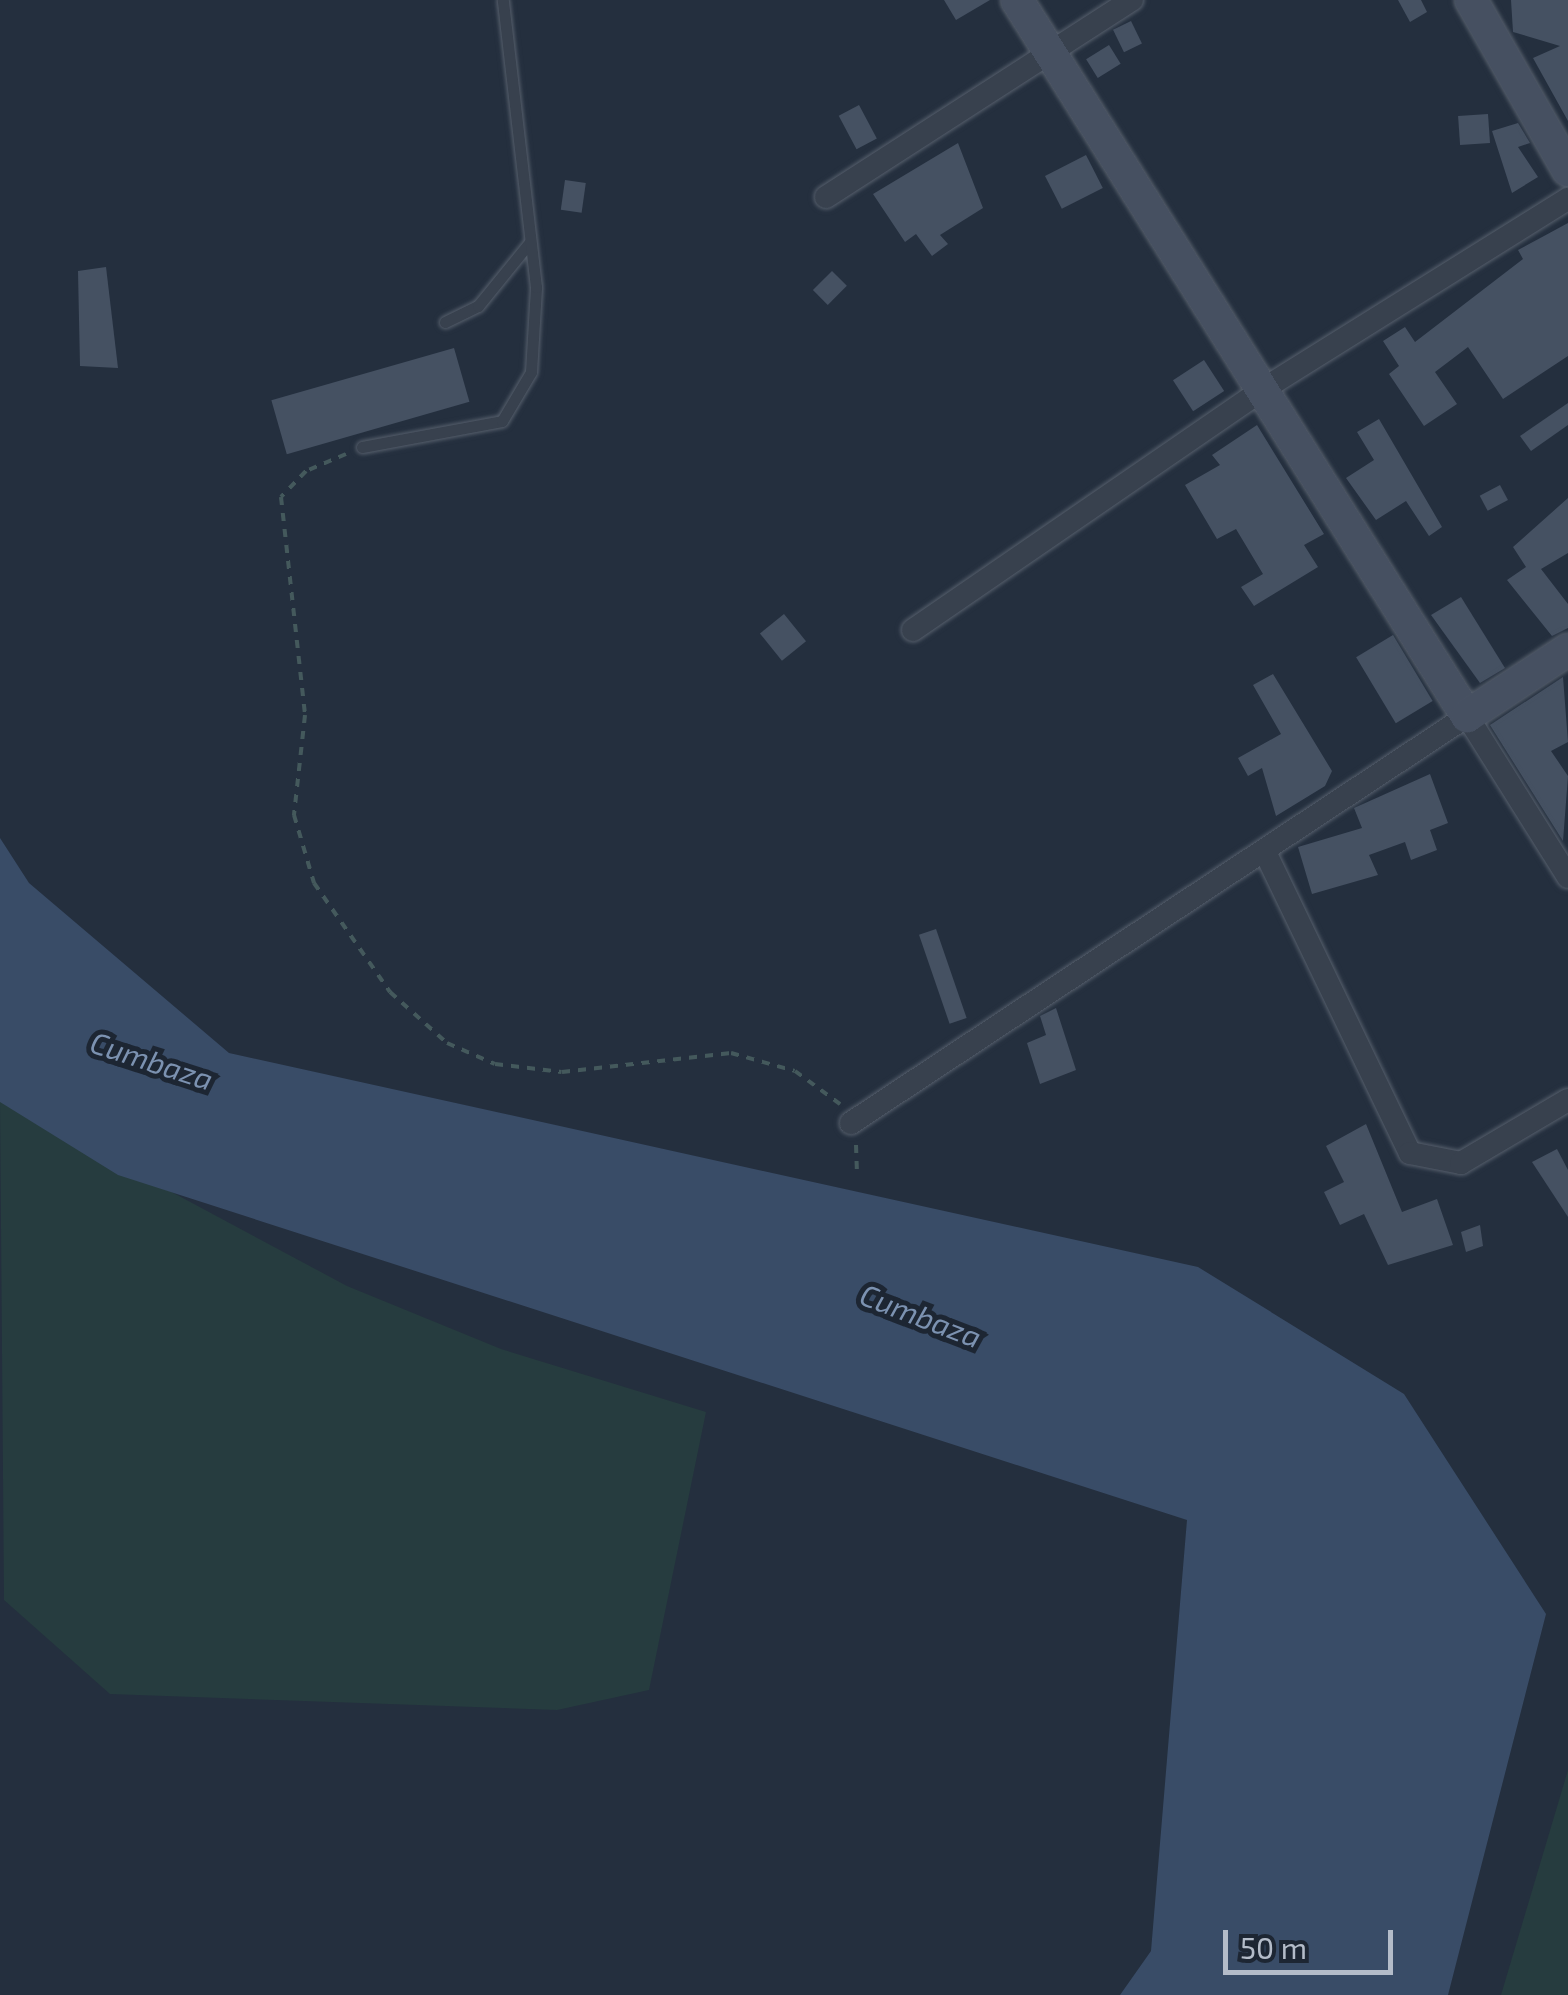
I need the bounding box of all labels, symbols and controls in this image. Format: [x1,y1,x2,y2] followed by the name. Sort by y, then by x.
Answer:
[86,1023,218,1097] water label: Cumbaza
[855,1275,987,1355] water label: Cumbaza
[1228,1910,1398,1972] scale bar
[1240,1929,1307,1965] text: 50 m

